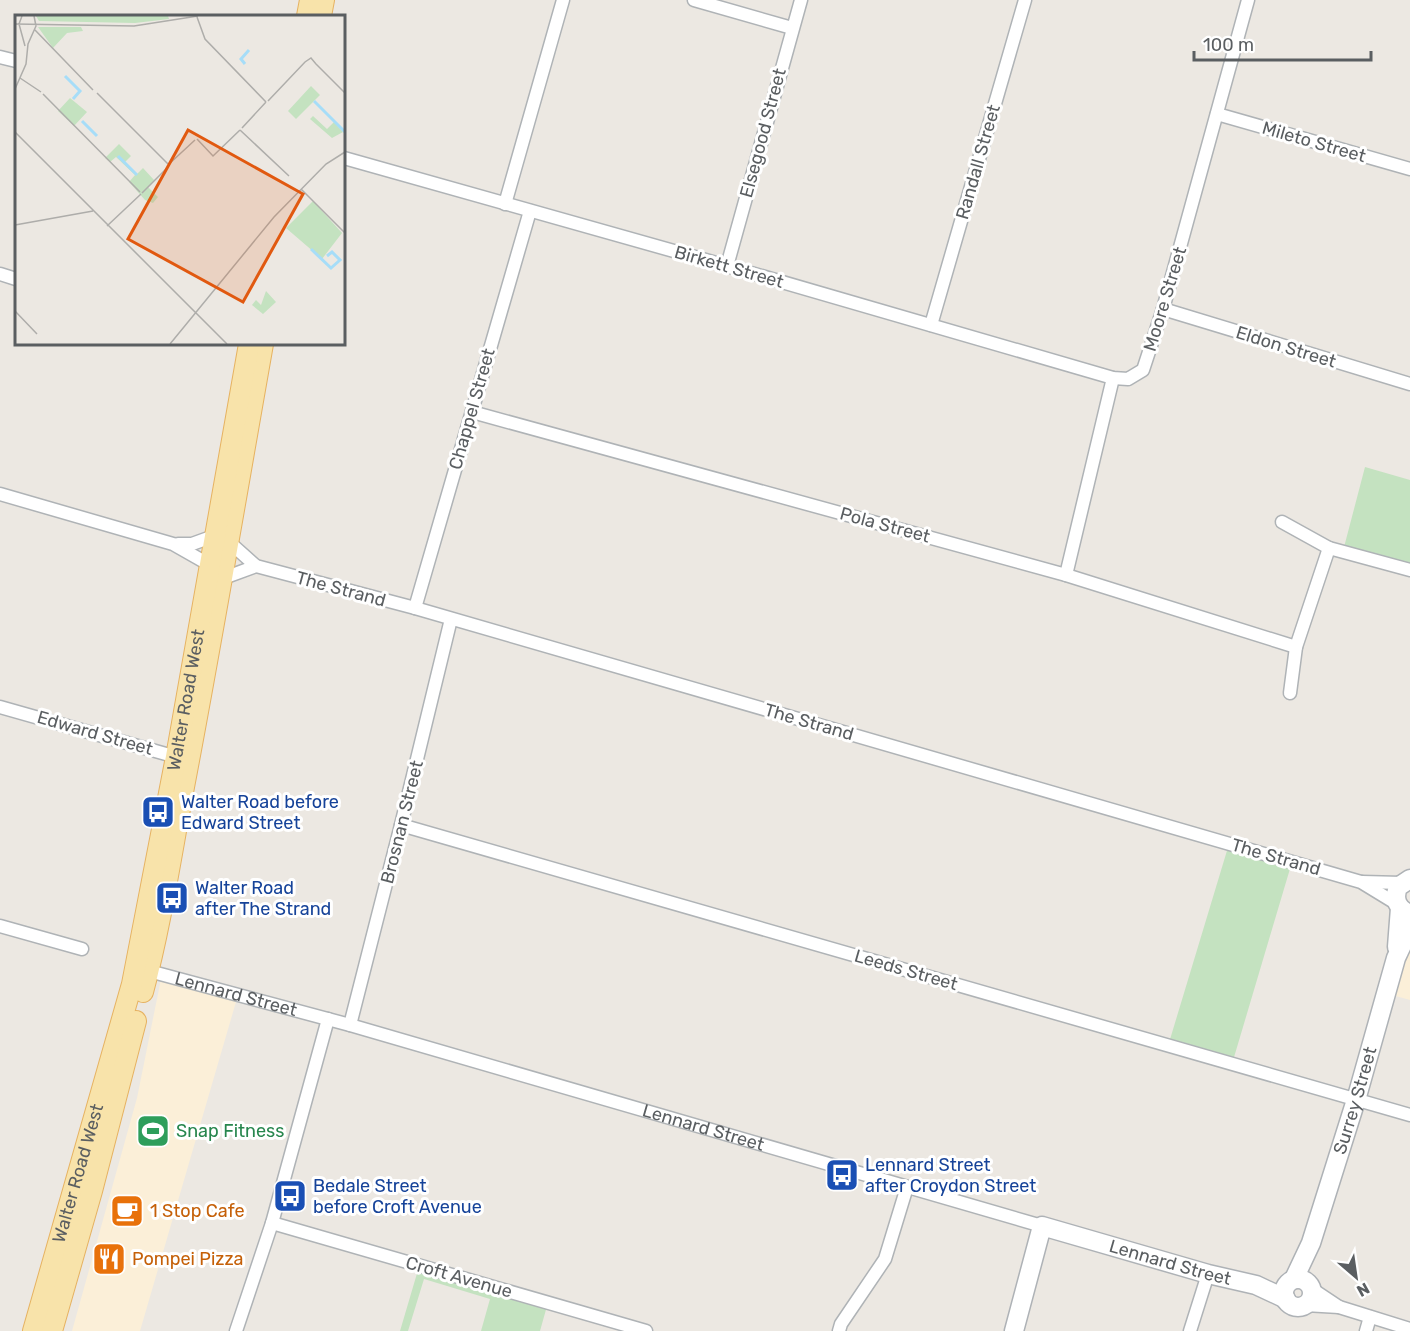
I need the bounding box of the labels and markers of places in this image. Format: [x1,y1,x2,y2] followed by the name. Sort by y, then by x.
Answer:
[181,791,339,834] place label: Walter Road before Edward Street
[140,794,176,830] bus stop icon: Walter Road before Edward Street
[195,877,331,920] place label: Walter Road after The Strand
[154,880,190,916] bus stop icon: Walter Road after The Strand
[135,1113,171,1149] sports icon: Snap Fitness
[176,1120,284,1142] place label: Snap Fitness
[865,1154,1036,1197] place label: Lennard Street after Croydon Street
[824,1157,860,1193] bus stop icon: Lennard Street after Croydon Street
[313,1175,482,1218] place label: Bedale Street before Croft Avenue
[272,1178,308,1214] bus stop icon: Bedale Street before Croft Avenue
[109,1193,145,1229] cafe icon: 1 Stop Cafe
[150,1200,245,1222] place label: 1 Stop Cafe
[91,1241,127,1277] restaurant icon: Pompei Pizza
[132,1248,244,1270] place label: Pompei Pizza

